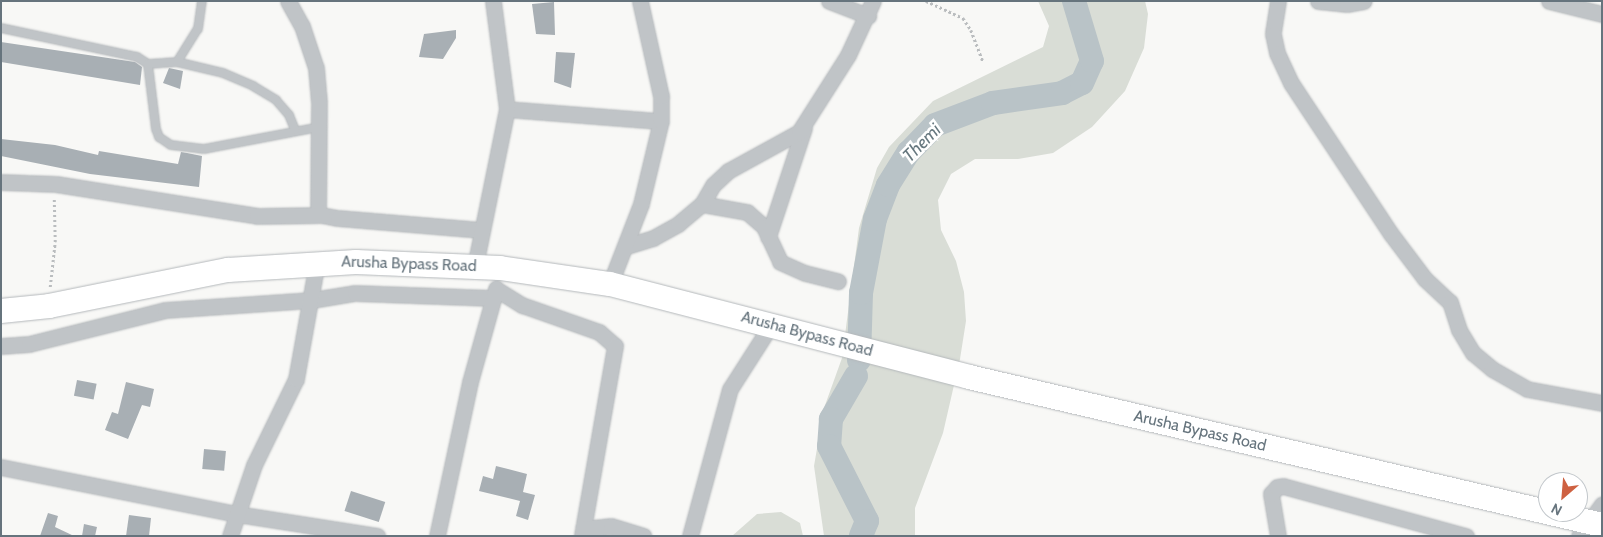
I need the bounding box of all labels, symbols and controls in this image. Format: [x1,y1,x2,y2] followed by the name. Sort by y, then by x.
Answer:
[898,119,946,167] water label: Themi
[341,252,477,276] street label: Arusha Bypass Road
[739,307,875,361] street label: Arusha Bypass Road
[1132,406,1268,456] street label: Arusha Bypass Road
[1538,472,1588,522] north arrow
[1548,499,1565,520] text: N

